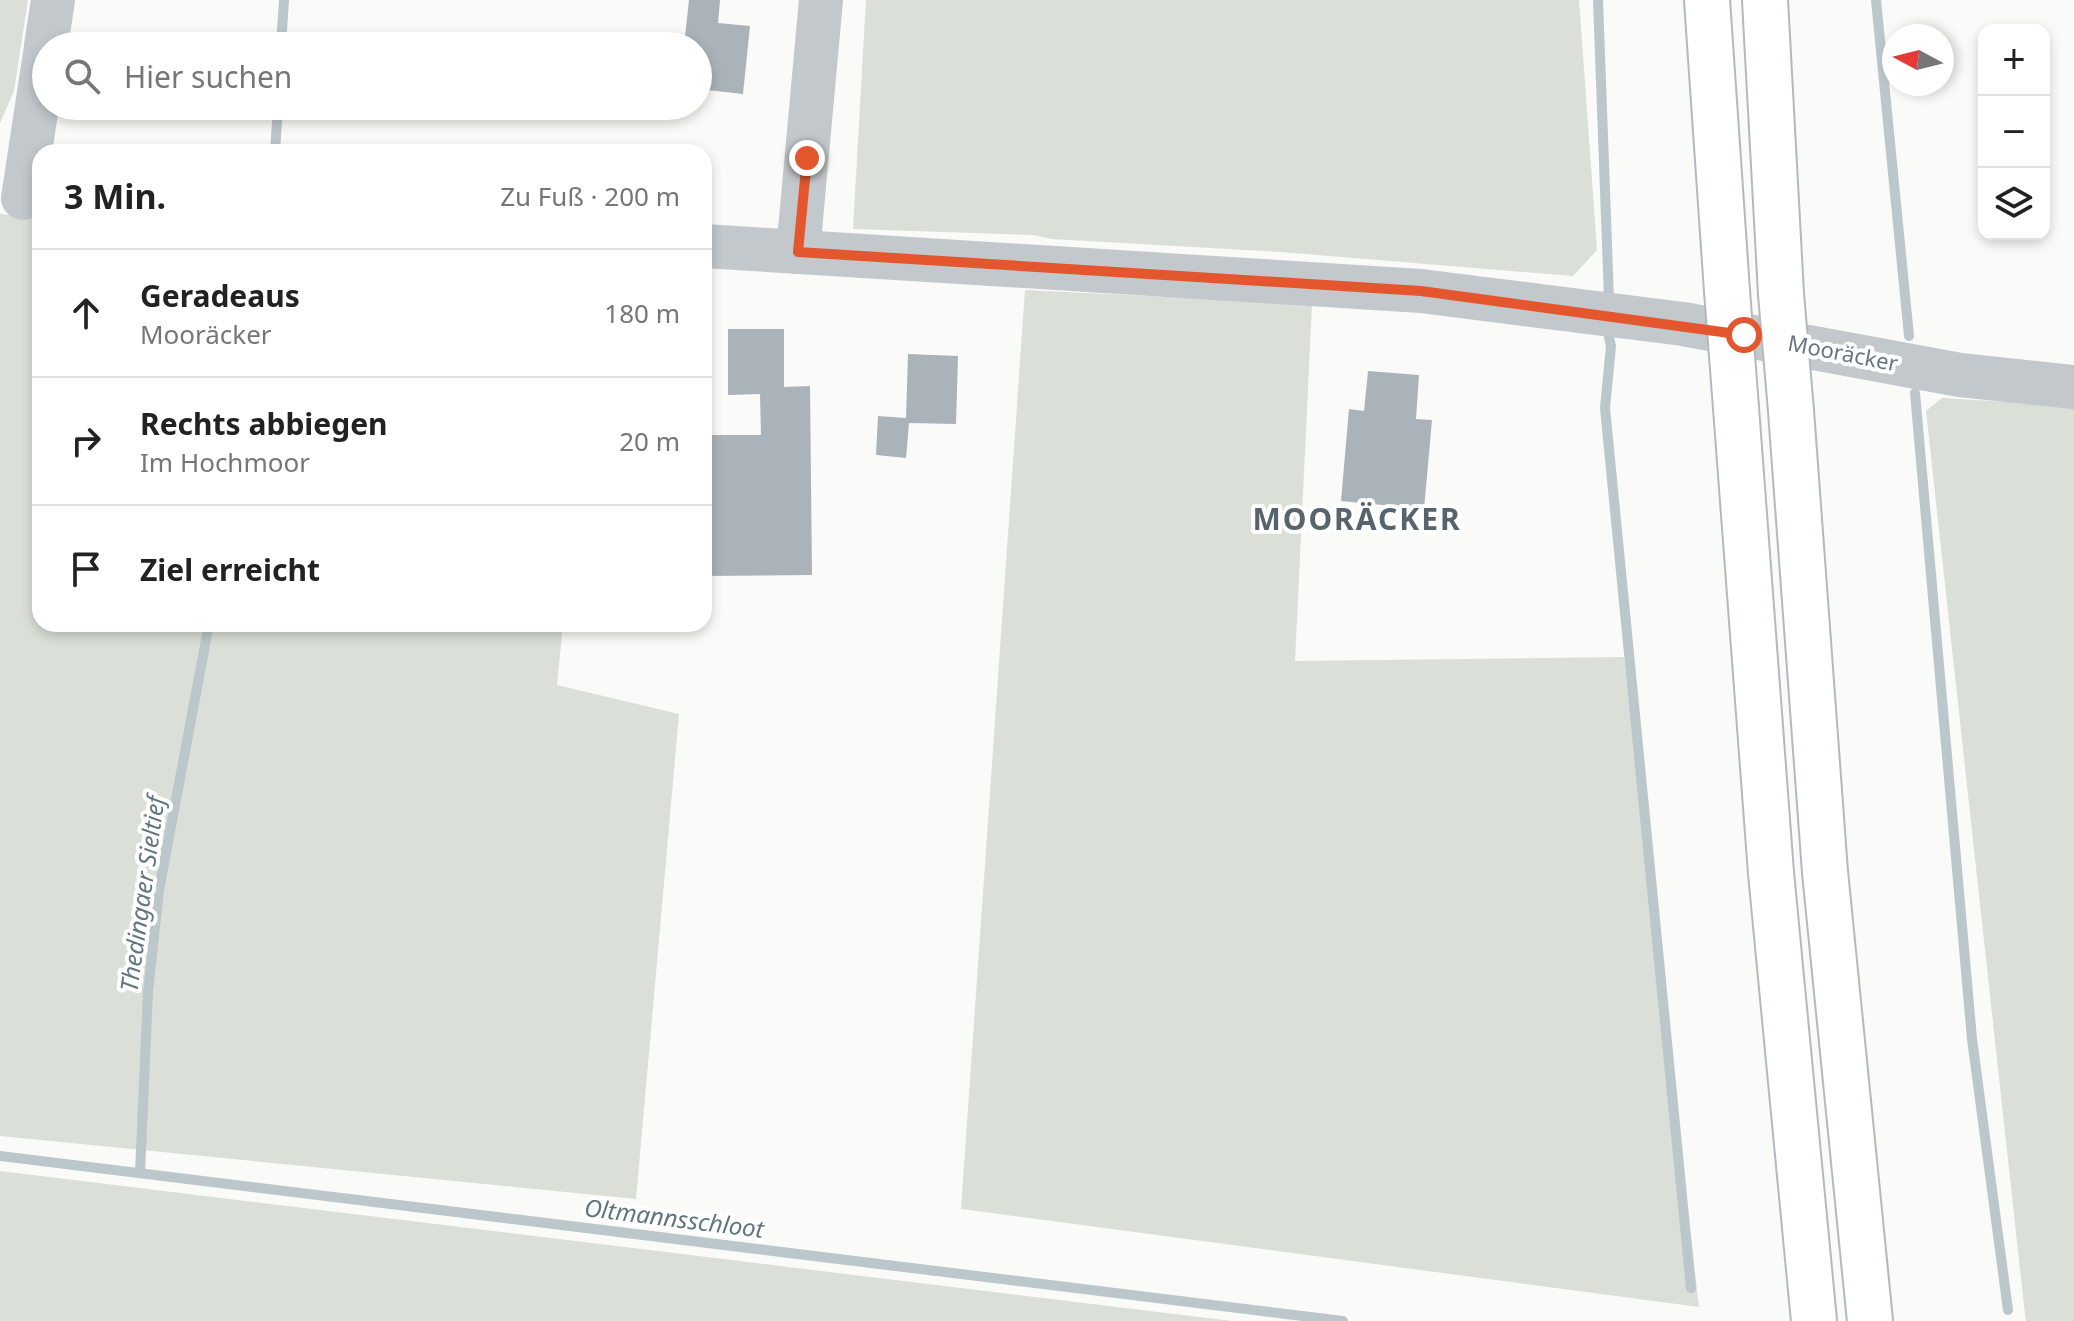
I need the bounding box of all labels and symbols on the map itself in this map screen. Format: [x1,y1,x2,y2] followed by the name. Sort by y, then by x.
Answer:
[1882,24,1954,96] north arrow
[789,140,825,176] route end
[1726,317,1762,353] route start
[1786,327,1901,377] street label: Mooräcker
[1252,498,1462,539] district label: MOORÄCKER
[111,790,172,994] water label: Thedingaer Sieltief
[583,1190,767,1245] water label: Oltmannsschloot

